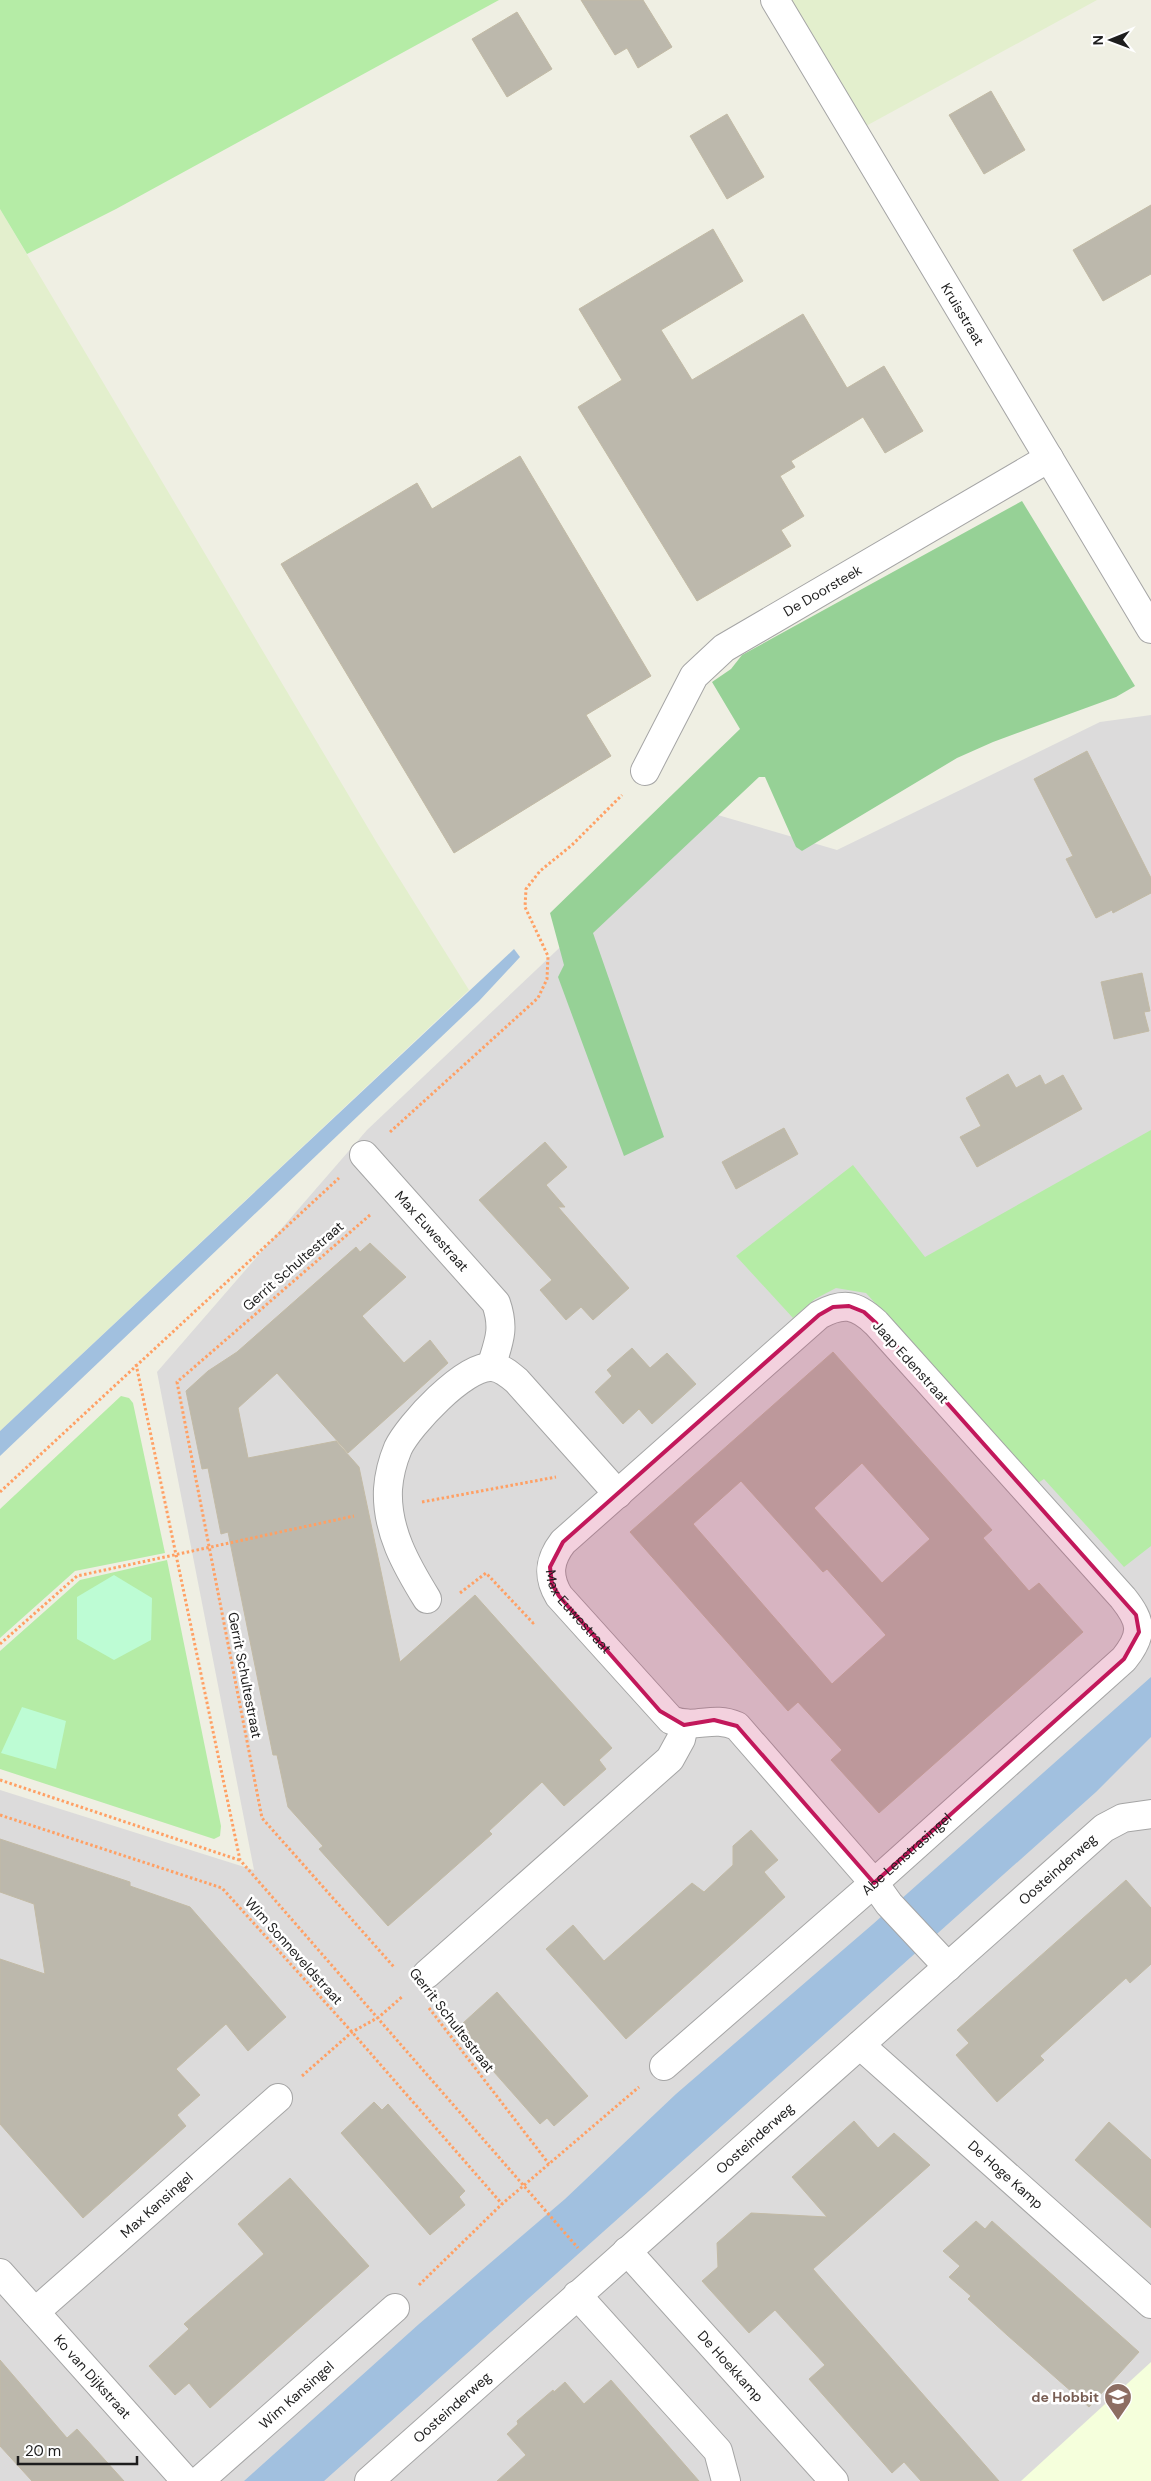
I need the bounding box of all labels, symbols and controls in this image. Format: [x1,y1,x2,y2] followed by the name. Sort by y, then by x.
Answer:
[1086,15,1136,65] north arrow
[1089,35,1107,45] text: N
[937,280,988,349] street label: Kruisstraat
[780,561,865,620] street label: De Doorsteek
[391,1187,473,1275] street label: Max Euwestraat
[239,1217,347,1315] street label: Gerrit Schultestraat
[869,1317,953,1407] street label: Jaap Edenstraat
[542,1569,616,1657] street label: Max Euwestraat
[224,1610,266,1740] street label: Gerrit Schultestraat
[858,1809,955,1899] street label: Abe Lenstrasingel
[1015,1830,1101,1909] street label: Oosteinderweg
[241,1894,347,2008] street label: Wim Sonneveldstraat
[406,1964,498,2076] street label: Gerrit Schultestraat
[712,2099,798,2178] street label: Oosteinderweg
[964,2136,1047,2213] street label: De Hoge Kamp
[117,2168,197,2242] street label: Max Kansingel
[694,2327,768,2406] street label: De Hoekkamp
[50,2331,135,2423] street label: Ko van Dijkstraat
[255,2357,338,2433] street label: Wim Kansingel
[409,2368,495,2447] street label: Oosteinderweg
[1103,2382,1133,2421] school or university icon: de Hobbit
[1031,2388,1099,2406] place label: de Hobbit
[18,2434,136,2466] scale bar
[25,2441,61,2461] text: 20 m

